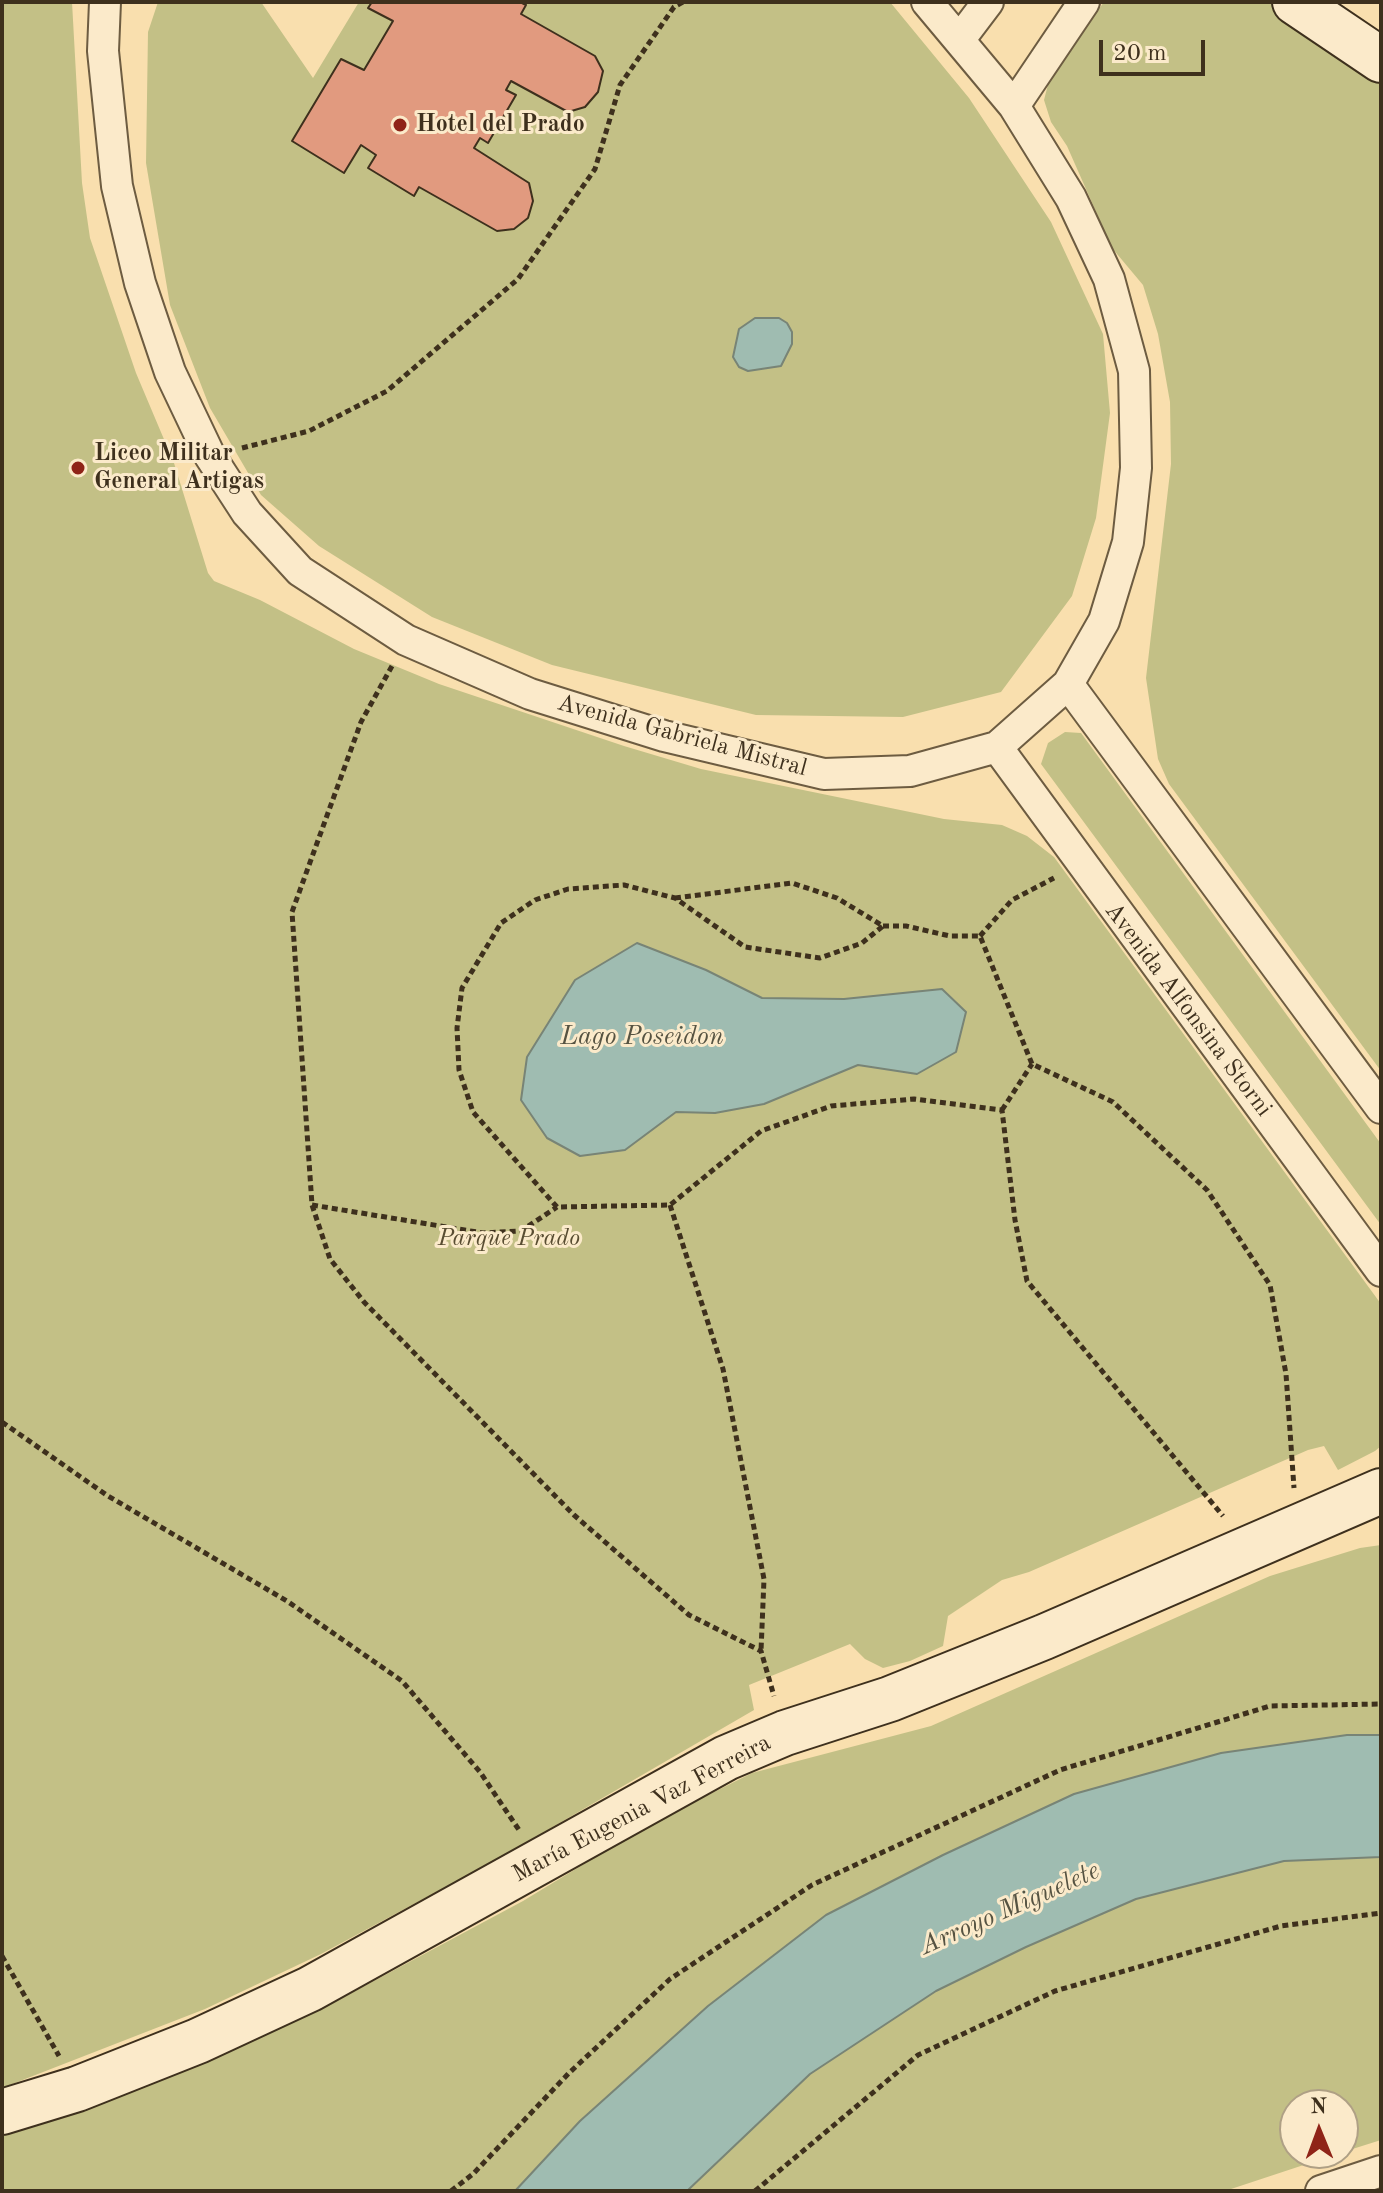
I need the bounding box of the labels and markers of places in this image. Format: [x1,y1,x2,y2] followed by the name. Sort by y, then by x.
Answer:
[416,111,585,139] place label: Hotel del Prado
[391,116,409,134] marker: Hotel del Prado
[94,440,264,496] place label: Liceo Militar General Artigas
[69,459,87,477] marker: Liceo Militar General Artigas

